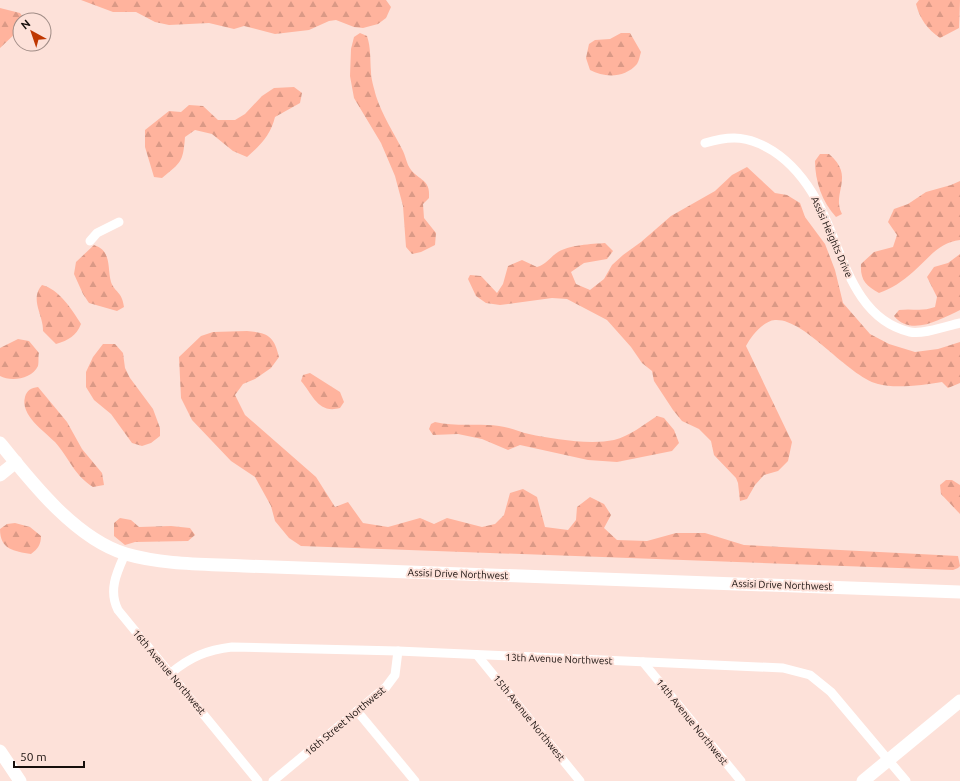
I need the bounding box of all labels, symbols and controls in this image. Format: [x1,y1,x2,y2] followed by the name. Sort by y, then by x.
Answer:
[12,12,52,52] north arrow
[19,17,33,32] text: N
[809,195,855,279] street label: Assisi Heights Drive
[407,567,509,581] street label: Assisi Drive Northwest
[731,578,833,592] street label: Assisi Drive Northwest
[130,627,208,717] street label: 16th Avenue Northwest
[505,652,613,666] street label: 13th Avenue Northwest
[491,673,567,763] street label: 15th Avenue Northwest
[654,677,730,767] street label: 14th Avenue Northwest
[303,684,387,758] street label: 16th Street Northwest
[14,743,84,769] scale bar
[20,750,47,763] text: 50 m

